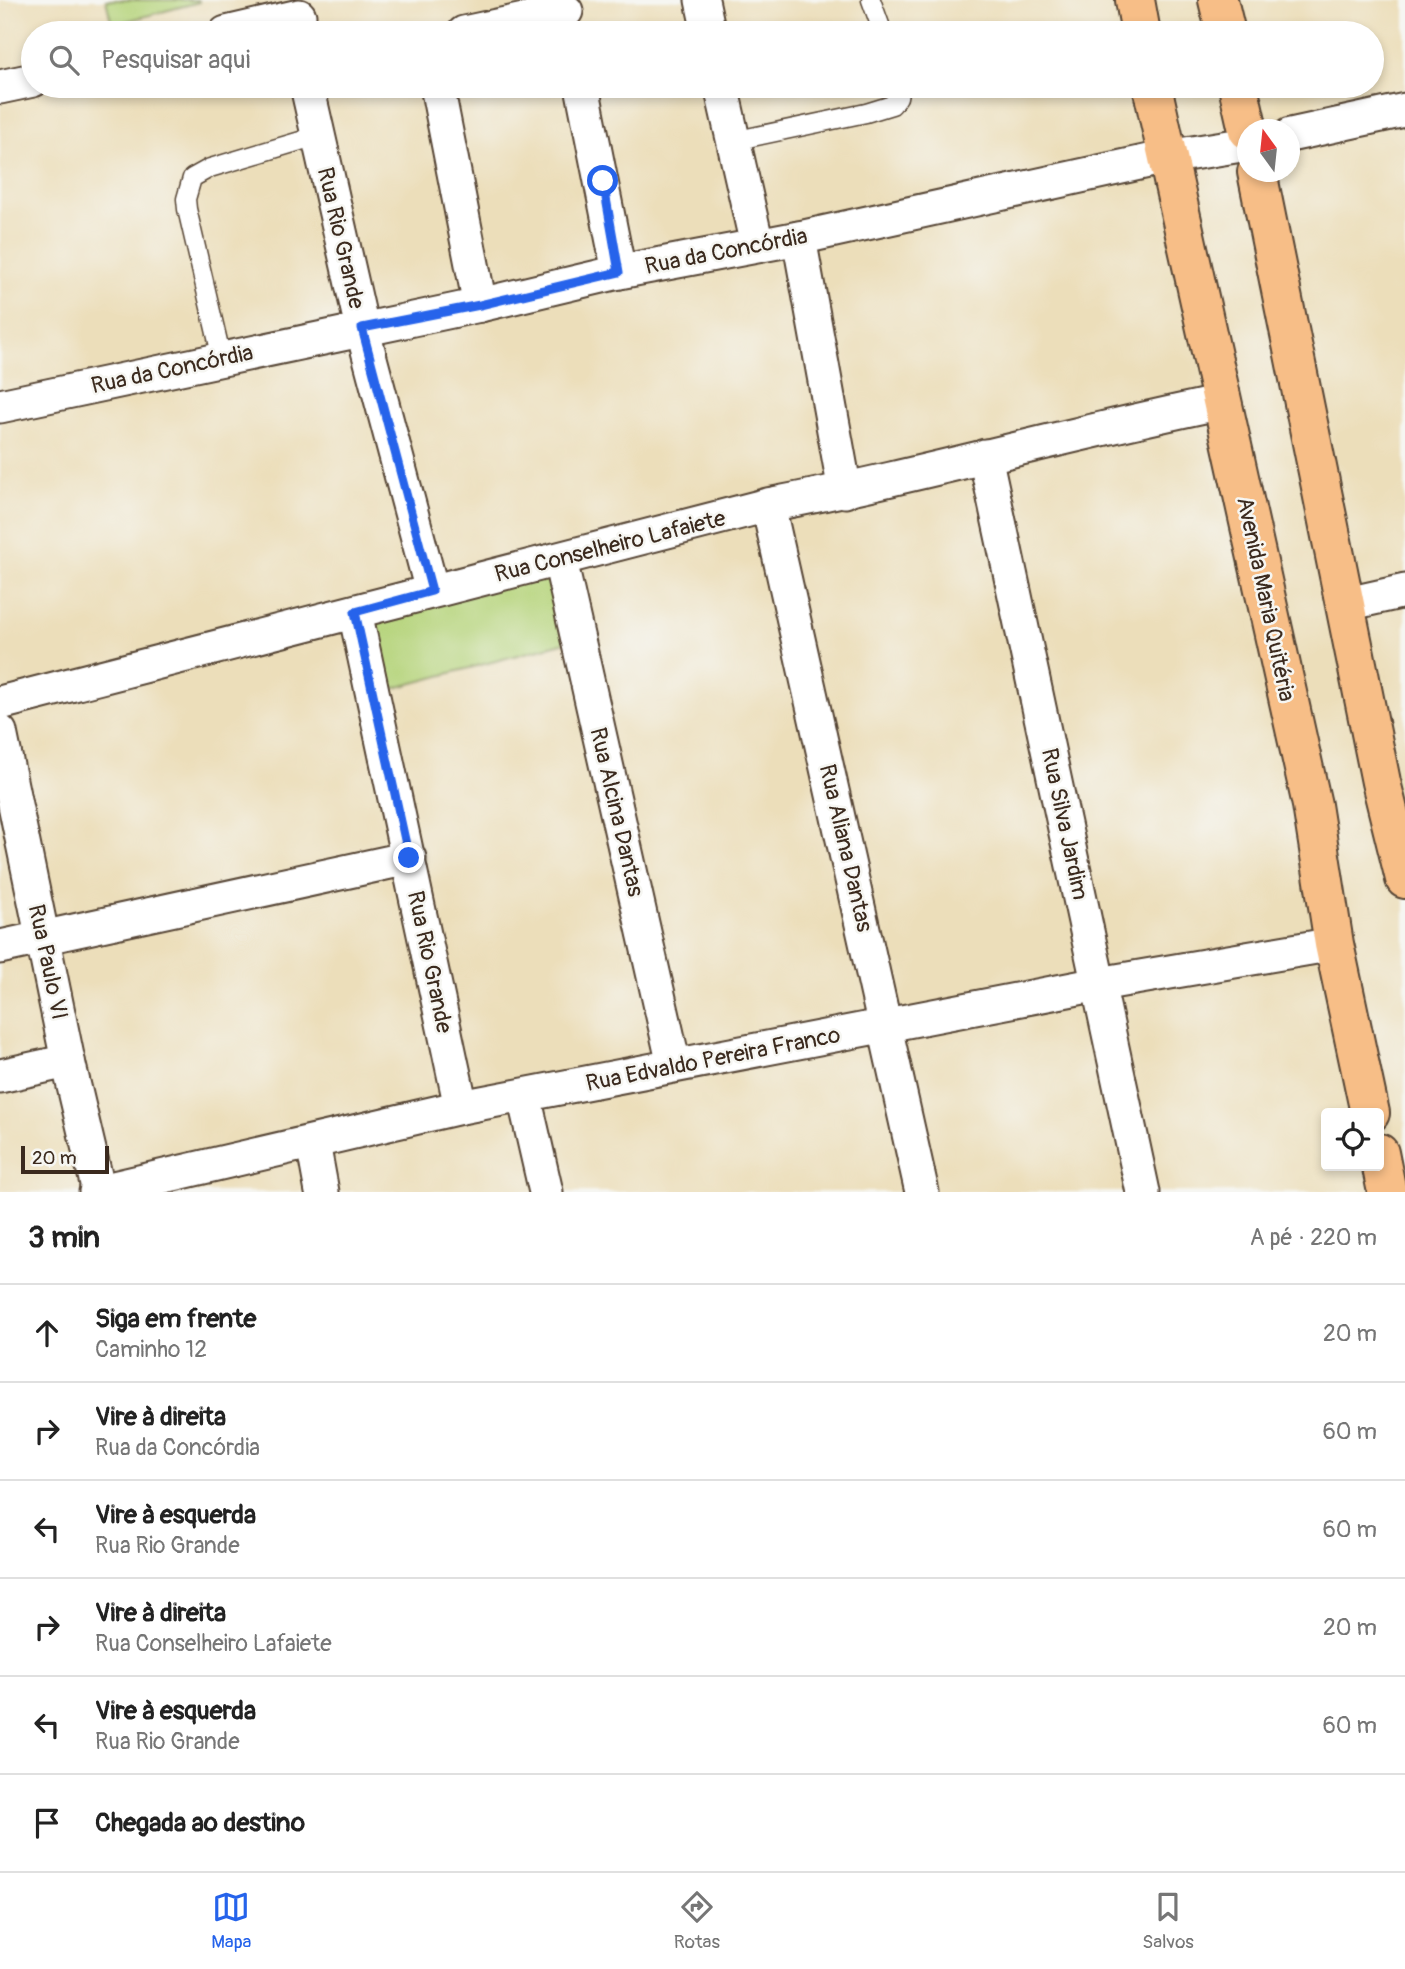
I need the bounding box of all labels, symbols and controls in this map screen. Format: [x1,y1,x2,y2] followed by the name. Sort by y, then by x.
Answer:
[21,21,1384,98] search box
[45,41,83,79] icon: search
[101,44,250,76] text: Pesquisar aqui
[1237,119,1300,182] north arrow
[311,164,372,312] street label: Rua Rio Grande
[587,165,618,196] route start
[642,221,810,281] street label: Rua da Concórdia
[88,338,256,400] street label: Rua da Concórdia
[1230,494,1302,704] street label: Avenida Maria Quitéria
[492,503,729,589] street label: Rua Conselheiro Lafaiete
[583,725,651,899] street label: Rua Alcina Dantas
[1035,746,1095,902] street label: Rua Silva Jardim
[813,761,879,935] street label: Rua Aliana Dantas
[393,842,424,873] route end
[401,888,459,1036] street label: Rua Rio Grande
[22,902,74,1022] street label: Rua Paulo VI
[583,1020,843,1098] street label: Rua Edvaldo Pereira Franco
[1321,1108,1384,1171] map controls
[1321,1108,1384,1171] button: locate
[21,1143,108,1175] scale bar
[32,1146,77,1170] text: 20 m
[28,1219,100,1256] text: 3 min
[1250,1223,1377,1252] text: A pé · 220 m
[95,1303,256,1335] text: Siga em frente
[28,1314,66,1352] icon: ahead
[1323,1319,1377,1348] text: 20 m
[95,1335,207,1364] text: Caminho 12
[95,1401,226,1433] text: Vire à direita
[28,1412,66,1450] icon: right
[1322,1417,1377,1446] text: 60 m
[95,1433,260,1462] text: Rua da Concórdia
[95,1499,256,1531] text: Vire à esquerda
[28,1510,66,1548] icon: left
[1322,1515,1377,1544] text: 60 m
[95,1531,240,1560] text: Rua Rio Grande
[95,1597,226,1629] text: Vire à direita
[28,1608,66,1646] icon: right
[1323,1613,1377,1642] text: 20 m
[95,1629,332,1658] text: Rua Conselheiro Lafaiete
[95,1695,256,1727] text: Vire à esquerda
[28,1706,66,1744] icon: left
[1322,1711,1377,1740] text: 60 m
[95,1727,240,1756] text: Rua Rio Grande
[28,1804,66,1842] icon: arrive
[95,1807,305,1839] text: Chegada ao destino
[211,1888,251,1954] tab: Mapa
[674,1888,720,1954] tab: Rotas
[1142,1888,1194,1954] tab: Salvos

